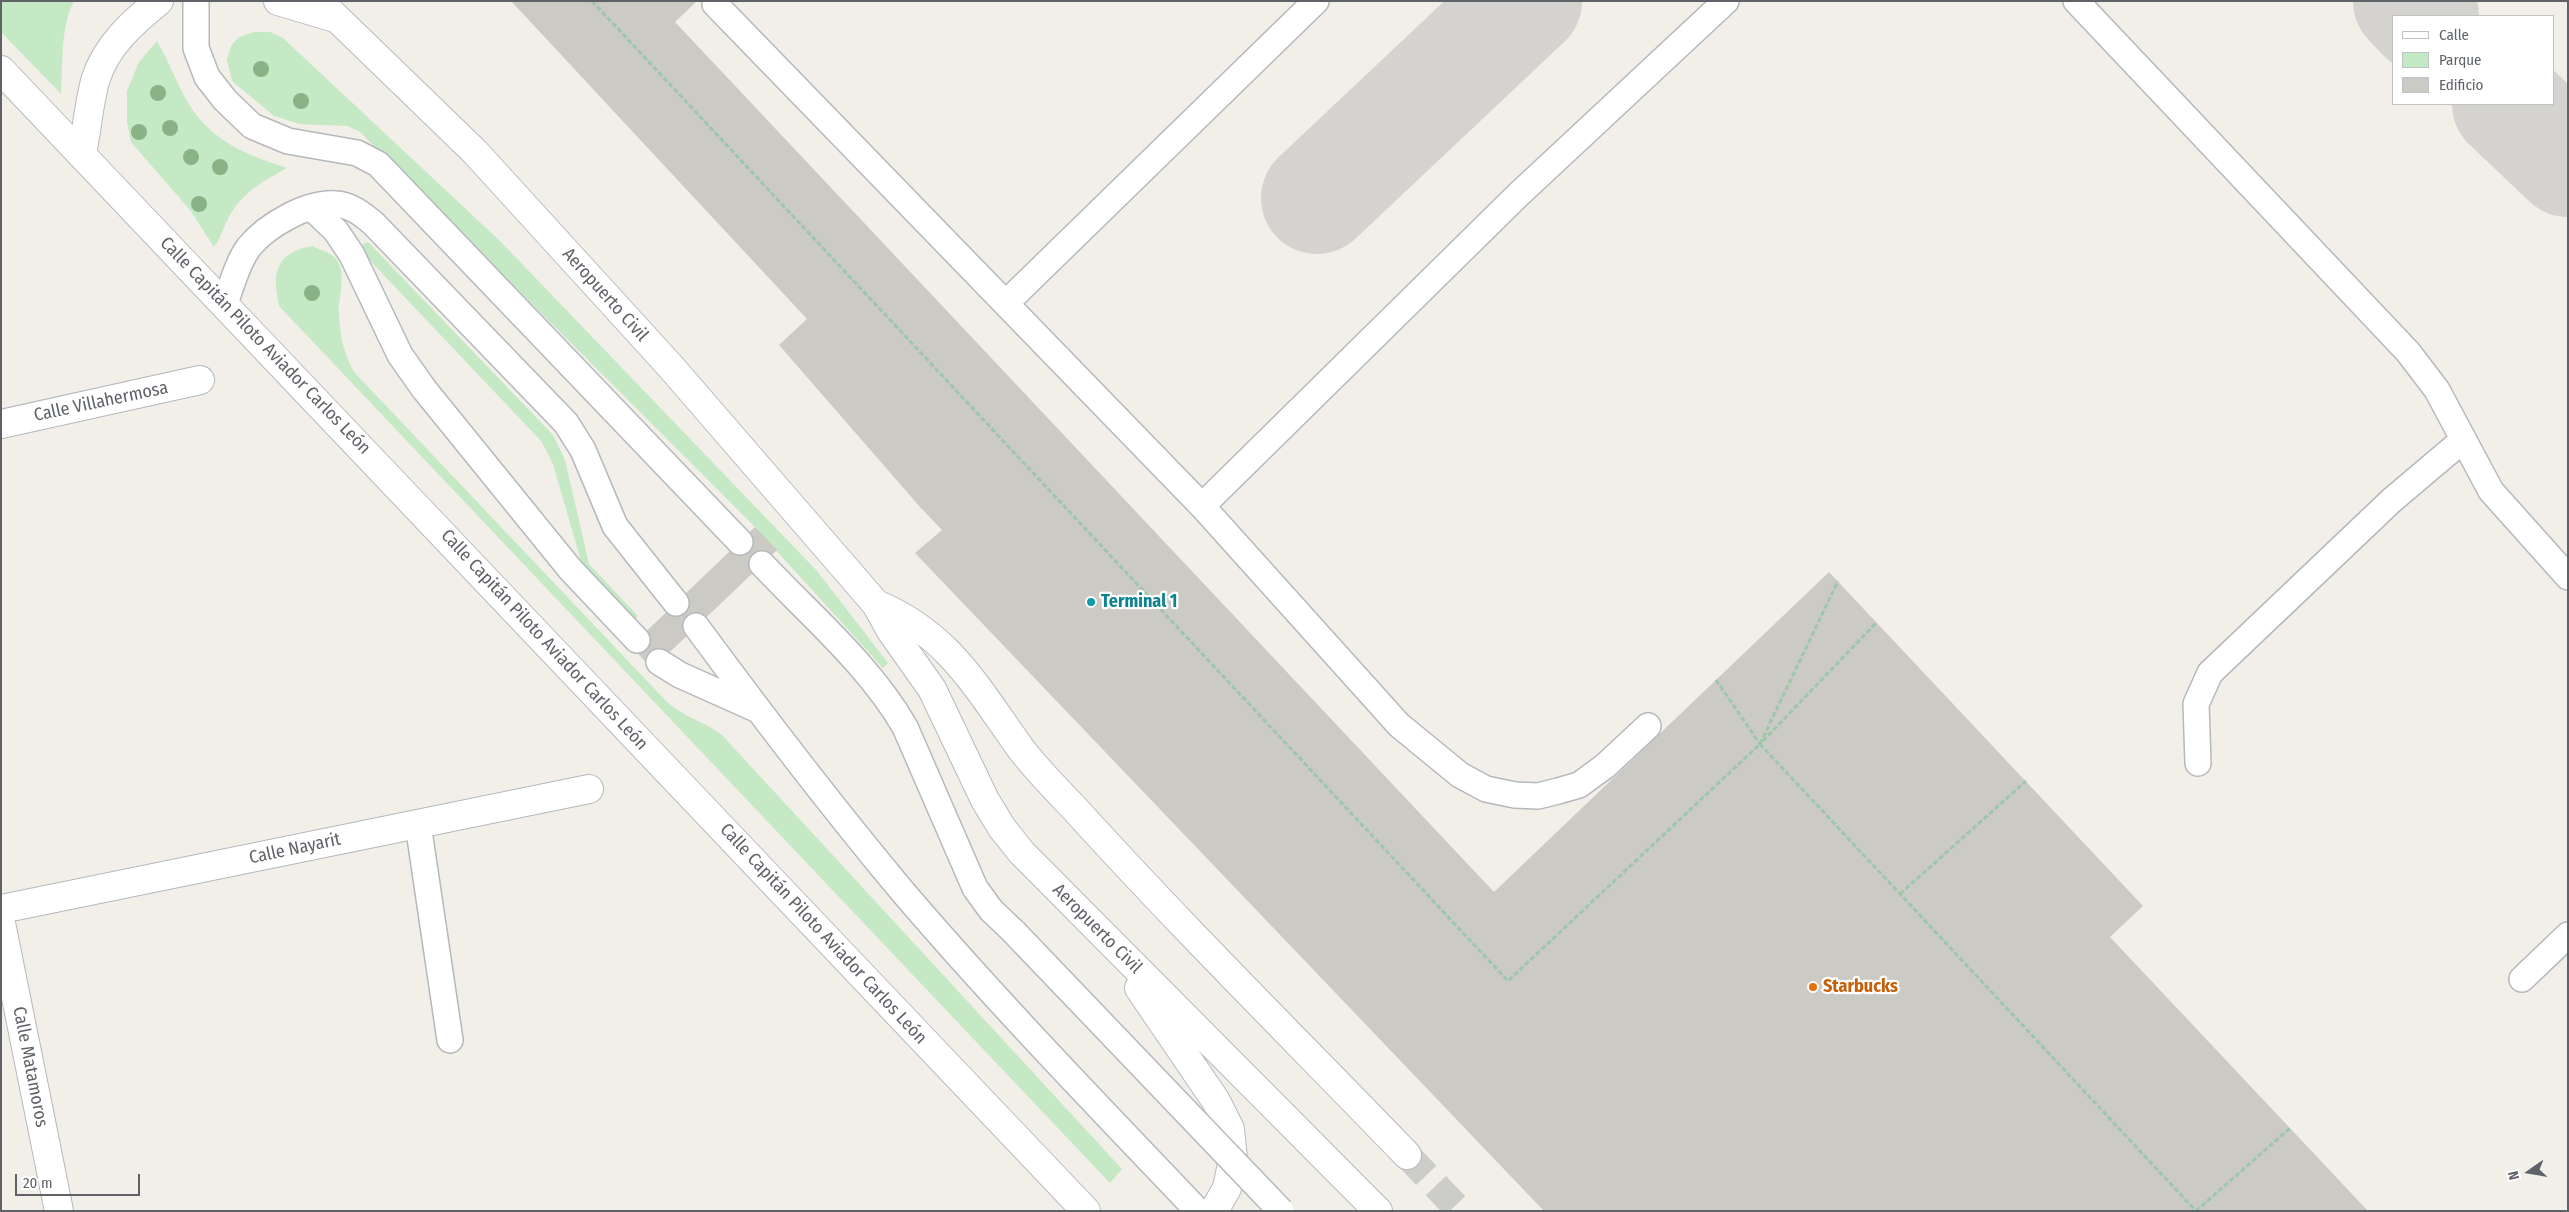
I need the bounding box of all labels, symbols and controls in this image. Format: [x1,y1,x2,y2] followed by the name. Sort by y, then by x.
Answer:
[2392,15,2554,105] legend
[2439,26,2469,44] text: Calle
[2439,51,2482,69] text: Parque
[2439,76,2484,94] text: Edificio
[155,233,375,459] street label: Calle Capitán Piloto Aviador Carlos León
[557,244,653,346] street label: Aeropuerto Civil
[32,377,170,427] street label: Calle Villahermosa
[436,525,652,755] street label: Calle Capitán Piloto Aviador Carlos León
[1101,591,1177,613] place label: Terminal 1
[1085,596,1097,608] marker: Terminal 1
[715,819,931,1049] street label: Calle Capitán Piloto Aviador Carlos León
[247,829,343,869] street label: Calle Nayarit
[1048,880,1146,978] street label: Aeropuerto Civil
[1823,976,1898,998] place label: Starbucks
[1807,981,1819,993] marker: Starbucks
[8,1005,52,1129] street label: Calle Matamoros
[2504,1147,2554,1197] north arrow
[18,1164,142,1196] scale bar
[2505,1169,2523,1181] text: N
[23,1174,53,1192] text: 20 m

